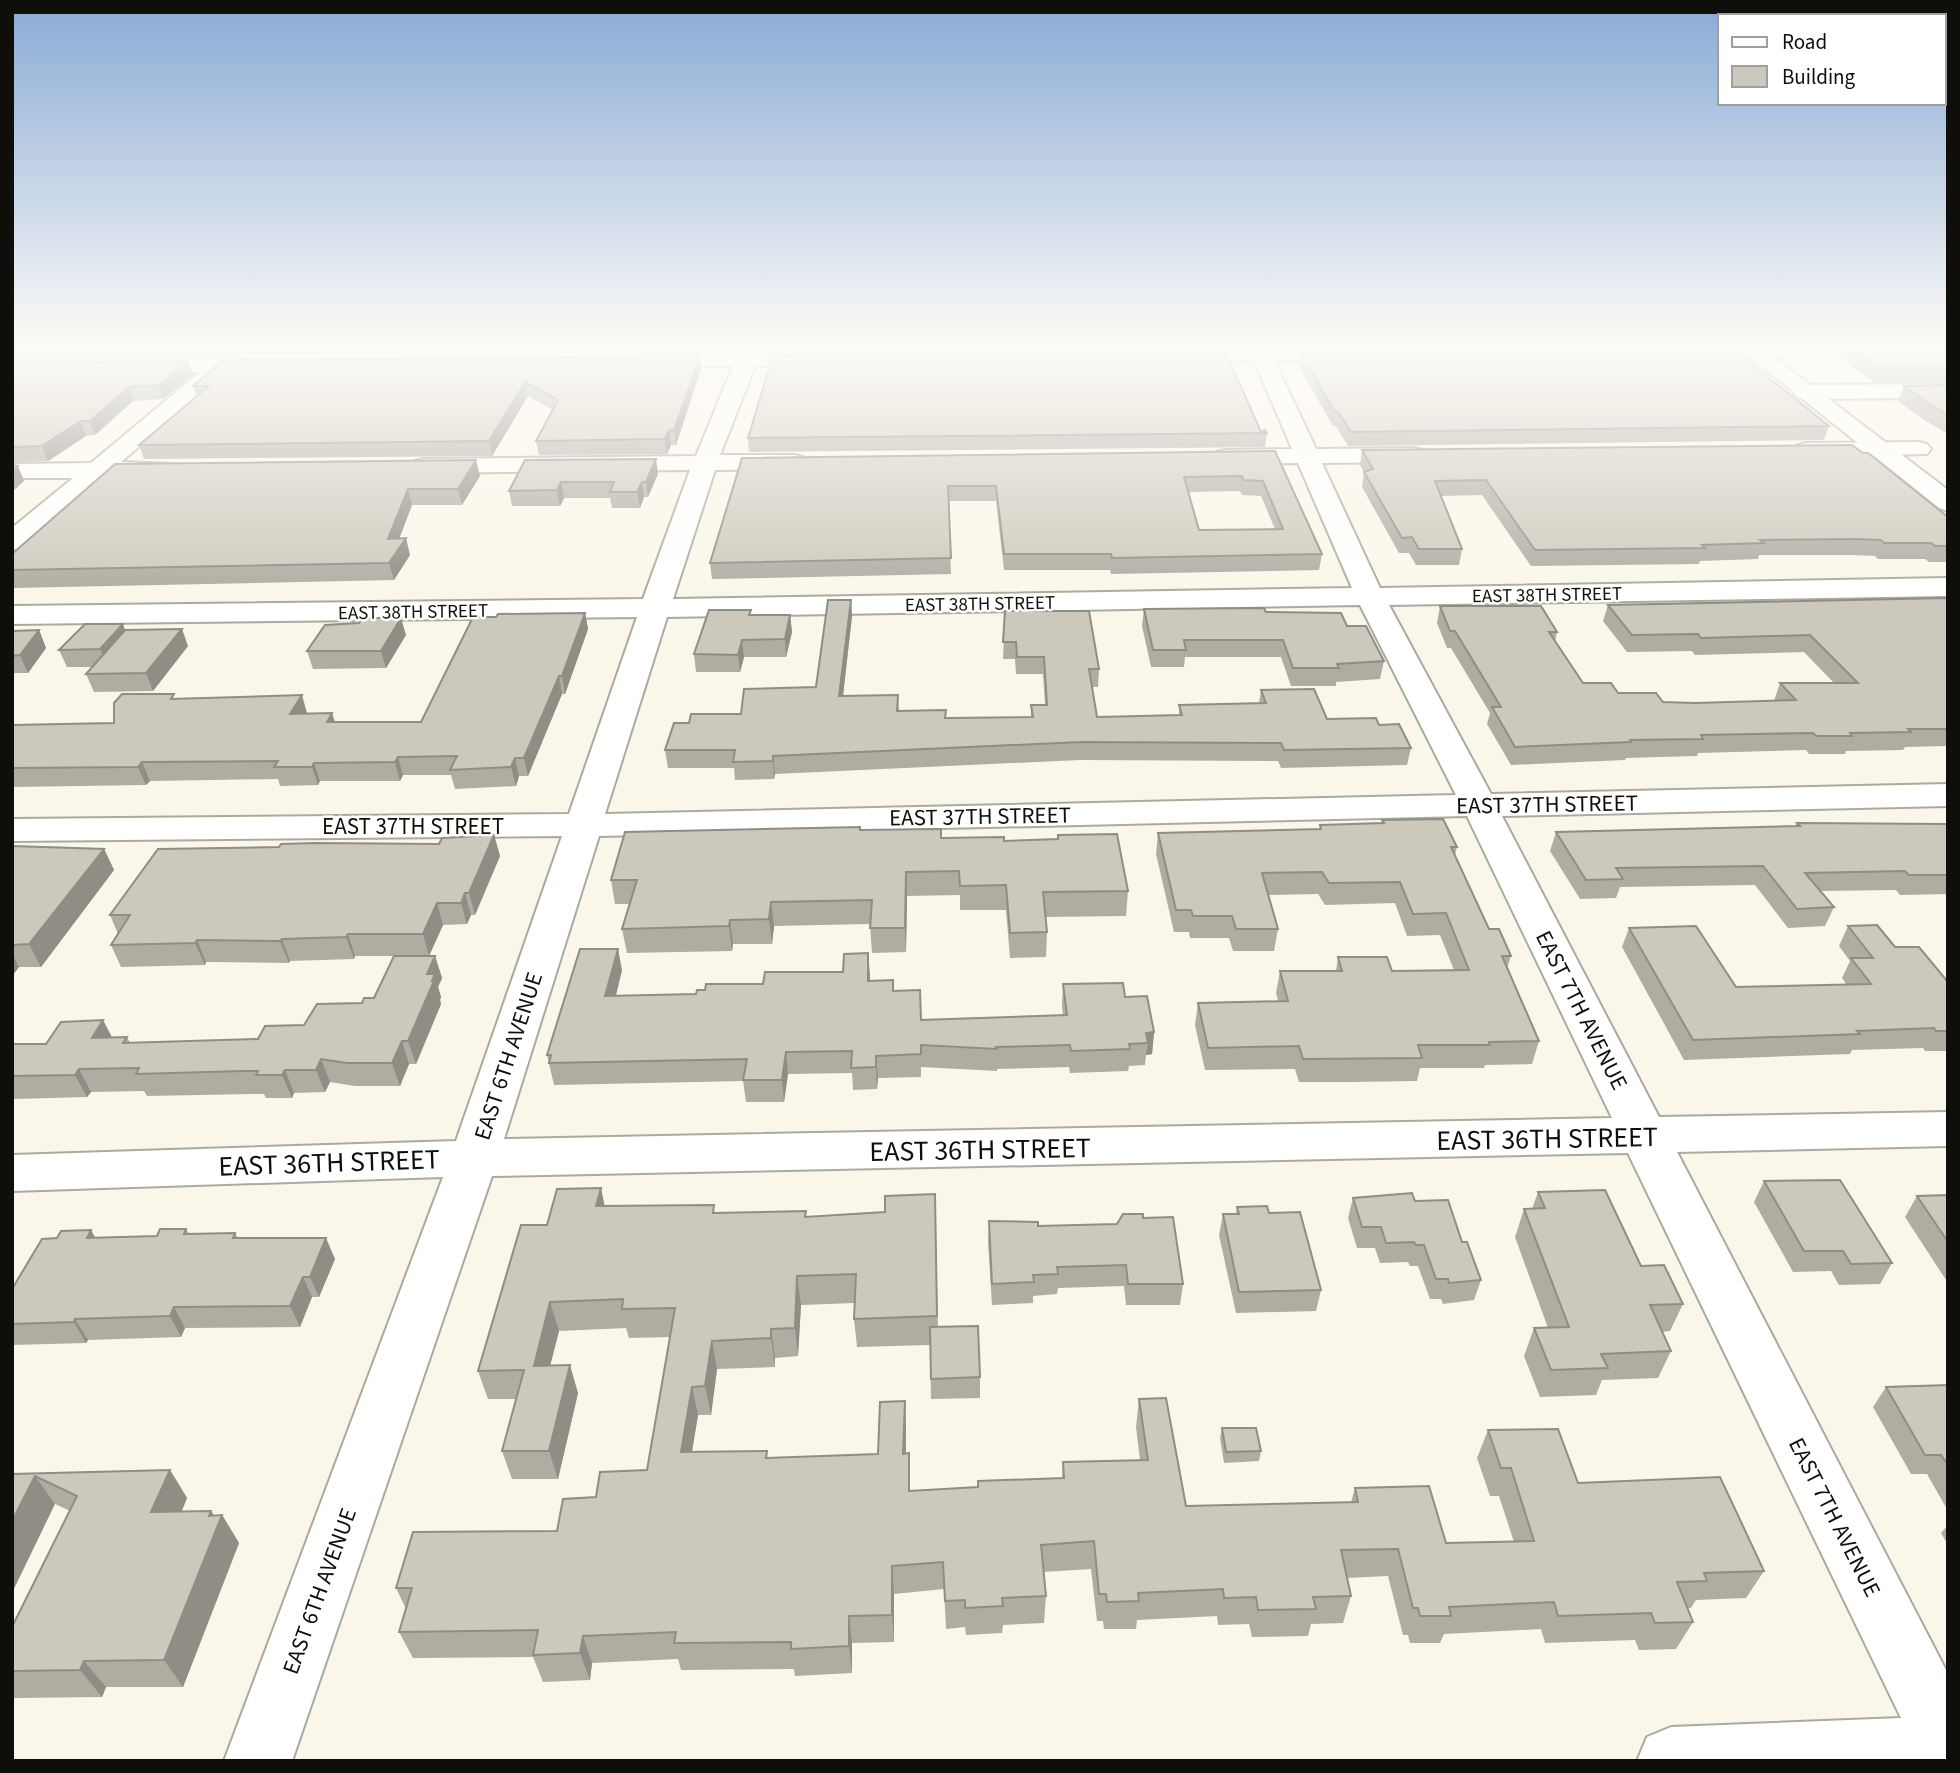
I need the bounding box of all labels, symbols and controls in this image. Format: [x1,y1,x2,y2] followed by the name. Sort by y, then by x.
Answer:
[1718,14,1946,105] legend
[1782,27,1827,57] text: Road
[1782,62,1856,92] text: Building
[1472,581,1622,610] street label: EAST 38TH STREET
[905,590,1055,619] street label: EAST 38TH STREET
[338,598,488,627] street label: EAST 38TH STREET
[1456,786,1638,823] street label: EAST 37TH STREET
[889,798,1071,835] street label: EAST 37TH STREET
[322,810,504,843] street label: EAST 37TH STREET
[1527,925,1636,1096] street label: EAST 7TH AVENUE
[466,968,551,1144] street label: EAST 6TH AVENUE
[1436,1117,1658,1161] street label: EAST 36TH STREET
[869,1128,1091,1172] street label: EAST 36TH STREET
[218,1139,440,1187] street label: EAST 36TH STREET
[1780,1432,1889,1603] street label: EAST 7TH AVENUE
[274,1503,365,1679] street label: EAST 6TH AVENUE

